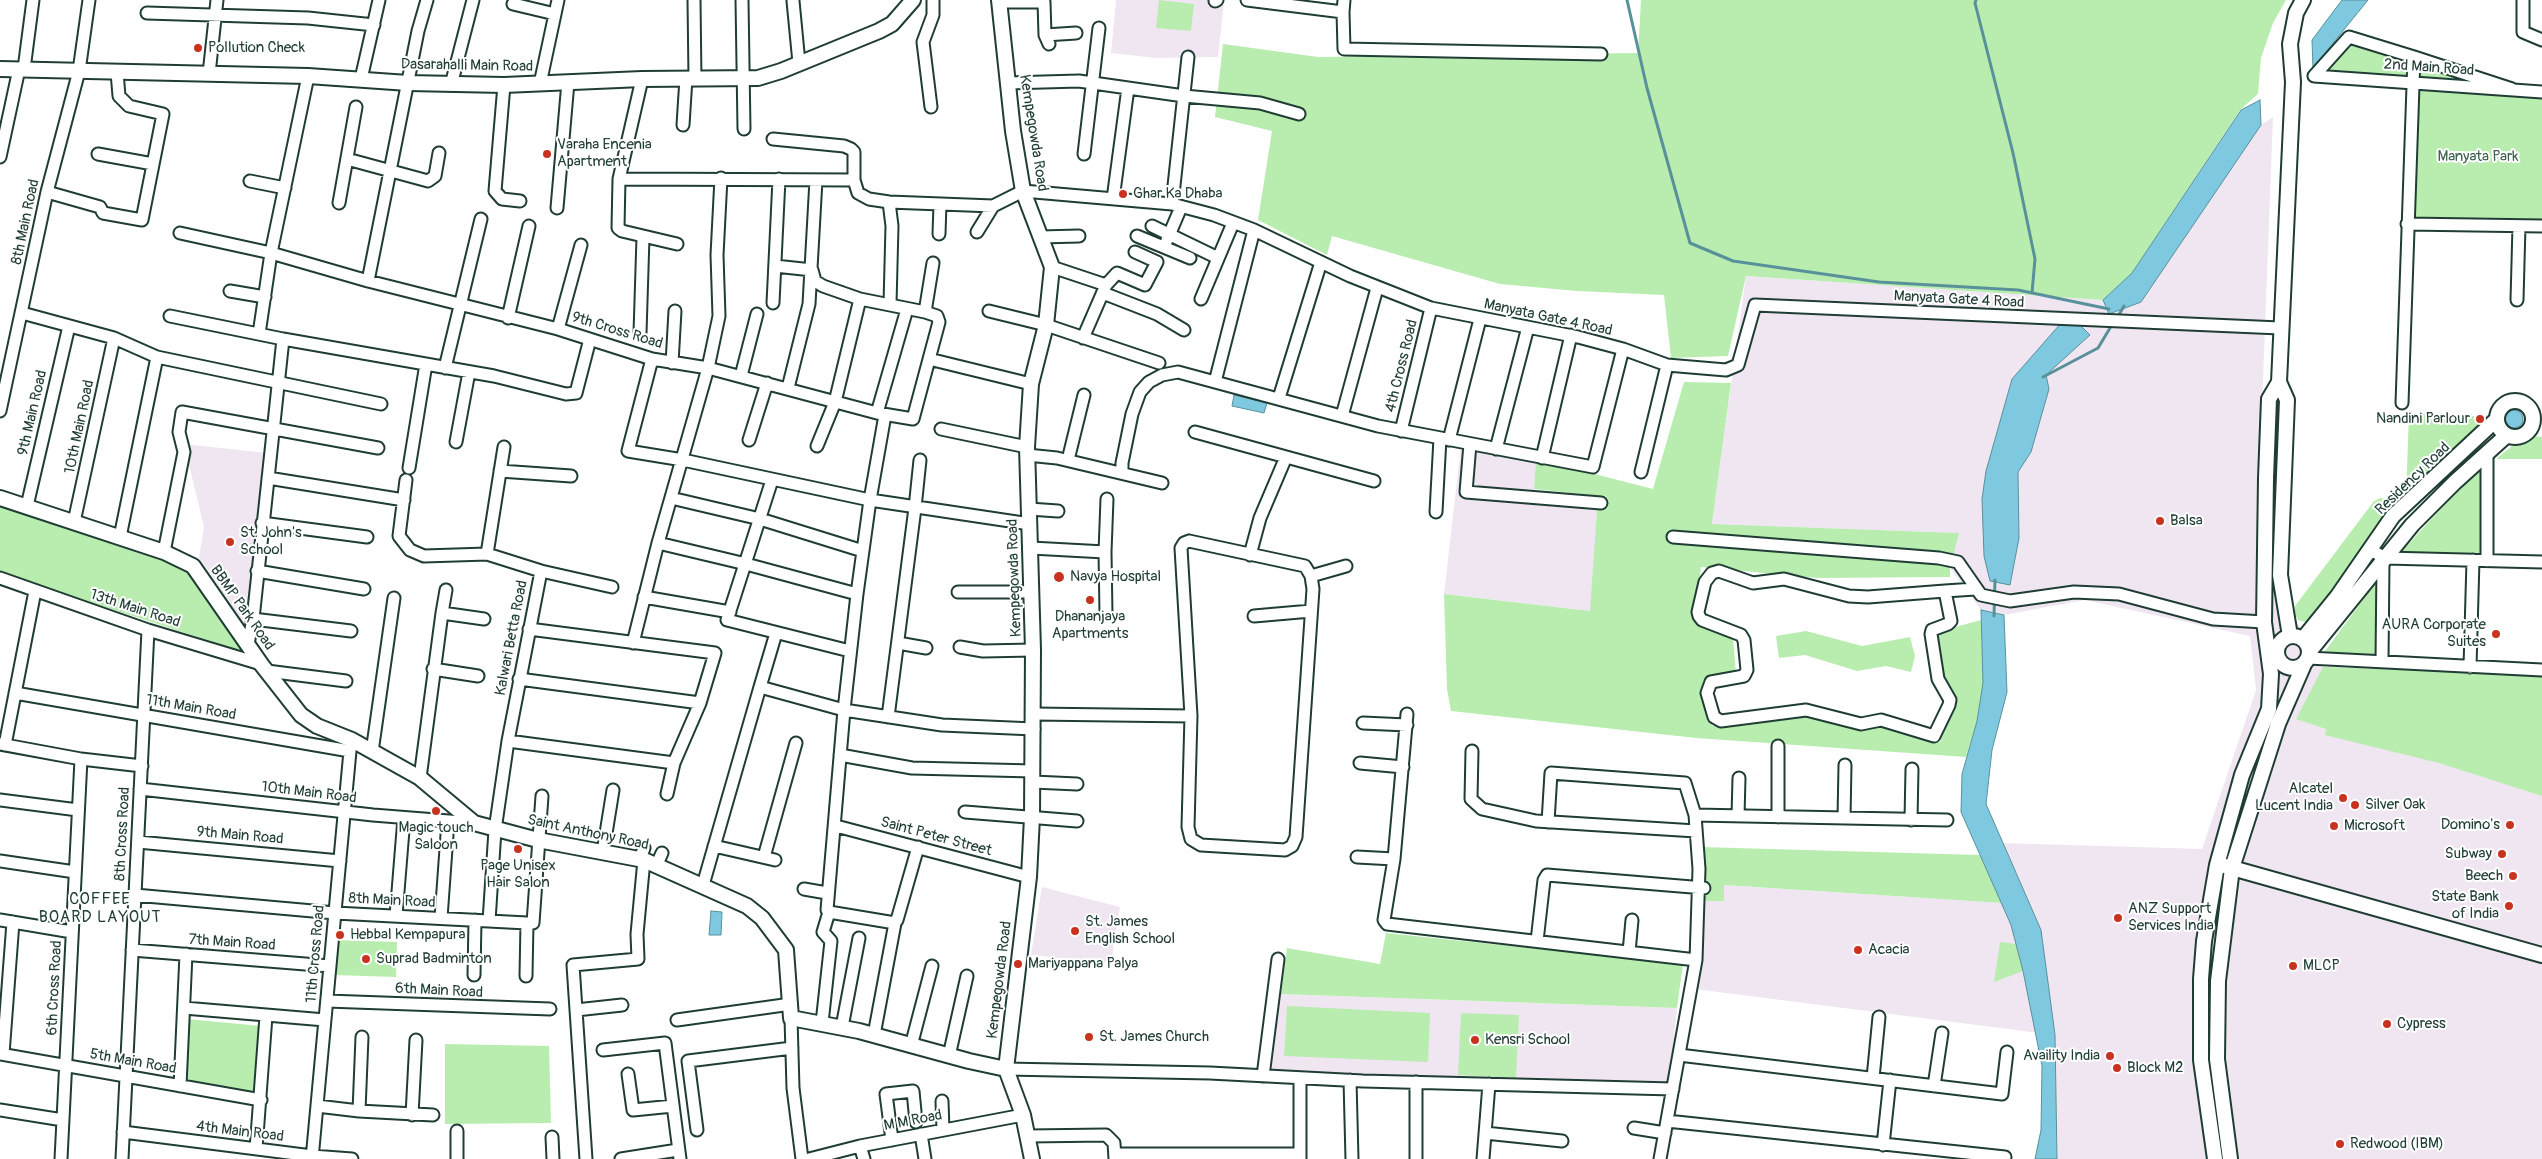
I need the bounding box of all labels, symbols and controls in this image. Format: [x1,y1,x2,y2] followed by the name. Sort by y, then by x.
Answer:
[208,39,305,57] place label: Pollution Check
[192,42,204,54] marker: Pollution Check
[401,56,533,76] street label: Dasarahalli Main Road
[2383,56,2475,80] street label: 2nd Main Road
[1015,73,1051,193] street label: Kempegowda Road
[557,136,652,171] place label: Varaha Encenia Apartment
[541,148,553,160] marker: Varaha Encenia Apartment
[2438,148,2518,166] park label: Manyata Park
[8,178,44,266] street label: 8th Main Road
[1133,185,1223,203] place label: Ghar Ka Dhaba
[1117,188,1129,200] marker: Ghar Ka Dhaba
[1893,288,2025,312] street label: Manyata Gate 4 Road
[1482,296,1614,340] street label: Manyata Gate 4 Road
[569,309,665,353] street label: 9th Cross Road
[1382,318,1422,414] street label: 4th Cross Road
[14,369,52,457] street label: 9th Main Road
[61,378,99,476] street label: 10th Main Road
[2376,410,2470,428] place label: Nandini Parlour
[2474,413,2486,425] marker: Nandini Parlour
[2372,439,2454,519] street label: Residency Road
[2170,512,2203,530] place label: Balsa
[2154,515,2166,527] marker: Balsa
[1004,519,1026,637] street label: Kempegowda Road
[240,524,302,559] place label: St. John's School
[224,536,236,548] marker: St. John's School
[206,562,278,654] street label: BBMP Park Road
[1070,568,1161,586] place label: Navya Hospital
[1052,570,1066,584] marker: Navya Hospital
[492,579,532,697] street label: Kalwari Betta Road
[88,586,182,632] street label: 13th Main Road
[1084,594,1096,606] marker: Dhananjaya Apartments
[1052,608,1128,643] place label: Dhananjaya Apartments
[2382,616,2486,651] place label: AURA Corporate Suites
[2490,628,2502,640] marker: AURA Corporate Suites
[145,691,237,725] street label: 11th Main Road
[260,778,358,808] street label: 10th Main Road
[2255,780,2333,815] place label: Alcatel Lucent India
[112,787,134,881] street label: 8th Cross Road
[2337,792,2349,804] marker: Alcatel Lucent India
[2365,796,2425,814] place label: Silver Oak
[2349,799,2361,811] marker: Silver Oak
[430,805,442,817] marker: Magic touch Saloon
[526,811,650,855] street label: Saint Anthony Road
[878,814,994,860] street label: Saint Peter Street
[2441,816,2500,834] place label: Domino's
[2344,817,2405,835] place label: Microsoft
[398,819,474,854] place label: Magic touch Saloon
[2504,819,2516,831] marker: Domino's
[2328,820,2340,832] marker: Microsoft
[196,823,284,849] street label: 9th Main Road
[512,843,524,855] marker: Page Unisex Hair Salon
[2445,845,2492,863] place label: Subway
[2496,848,2508,860] marker: Subway
[480,857,556,892] place label: Page Unisex Hair Salon
[2465,867,2503,885] place label: Beech
[2507,870,2519,882] marker: Beech
[2431,888,2499,923] place label: State Bank of India
[37,890,163,928] district label: COFFEE BOARD LAYOUT
[348,890,436,912] street label: 8th Main Road
[2128,900,2214,935] place label: ANZ Support Services India
[2503,900,2515,912] marker: State Bank of India
[303,904,329,1004] street label: 11th Cross Road
[2112,912,2124,924] marker: ANZ Support Services India
[1085,913,1175,948] place label: St. James English School
[984,920,1016,1040] street label: Kempegowda Road
[1069,925,1081,937] marker: St. James English School
[350,926,465,944] place label: Hebbal Kempapura
[334,929,346,941] marker: Hebbal Kempapura
[188,931,276,955] street label: 7th Main Road
[44,940,66,1036] street label: 6th Cross Road
[1868,941,1910,959] place label: Acacia
[1852,944,1864,956] marker: Acacia
[376,950,492,968] place label: Suprad Badminton
[360,953,372,965] marker: Suprad Badminton
[1028,955,1138,973] place label: Mariyappana Palya
[2303,957,2340,975] place label: MLCP
[1012,958,1024,970] marker: Mariyappana Palya
[2287,960,2299,972] marker: MLCP
[395,980,483,1002] street label: 6th Main Road
[2397,1015,2446,1033] place label: Cypress
[2381,1018,2393,1030] marker: Cypress
[1099,1028,1209,1046] place label: St. James Church
[1083,1031,1095,1043] marker: St. James Church
[1485,1031,1570,1049] place label: Kensri School
[1469,1034,1481,1046] marker: Kensri School
[88,1046,178,1078] street label: 5th Main Road
[2023,1047,2100,1065] place label: Availity India
[2104,1050,2116,1062] marker: Availity India
[2127,1059,2183,1077] place label: Block M2
[2111,1062,2123,1074] marker: Block M2
[882,1107,944,1135] street label: M M Road
[195,1118,285,1146] street label: 4th Main Road
[2350,1135,2444,1153] place label: Redwood (IBM)
[2334,1138,2346,1150] marker: Redwood (IBM)

